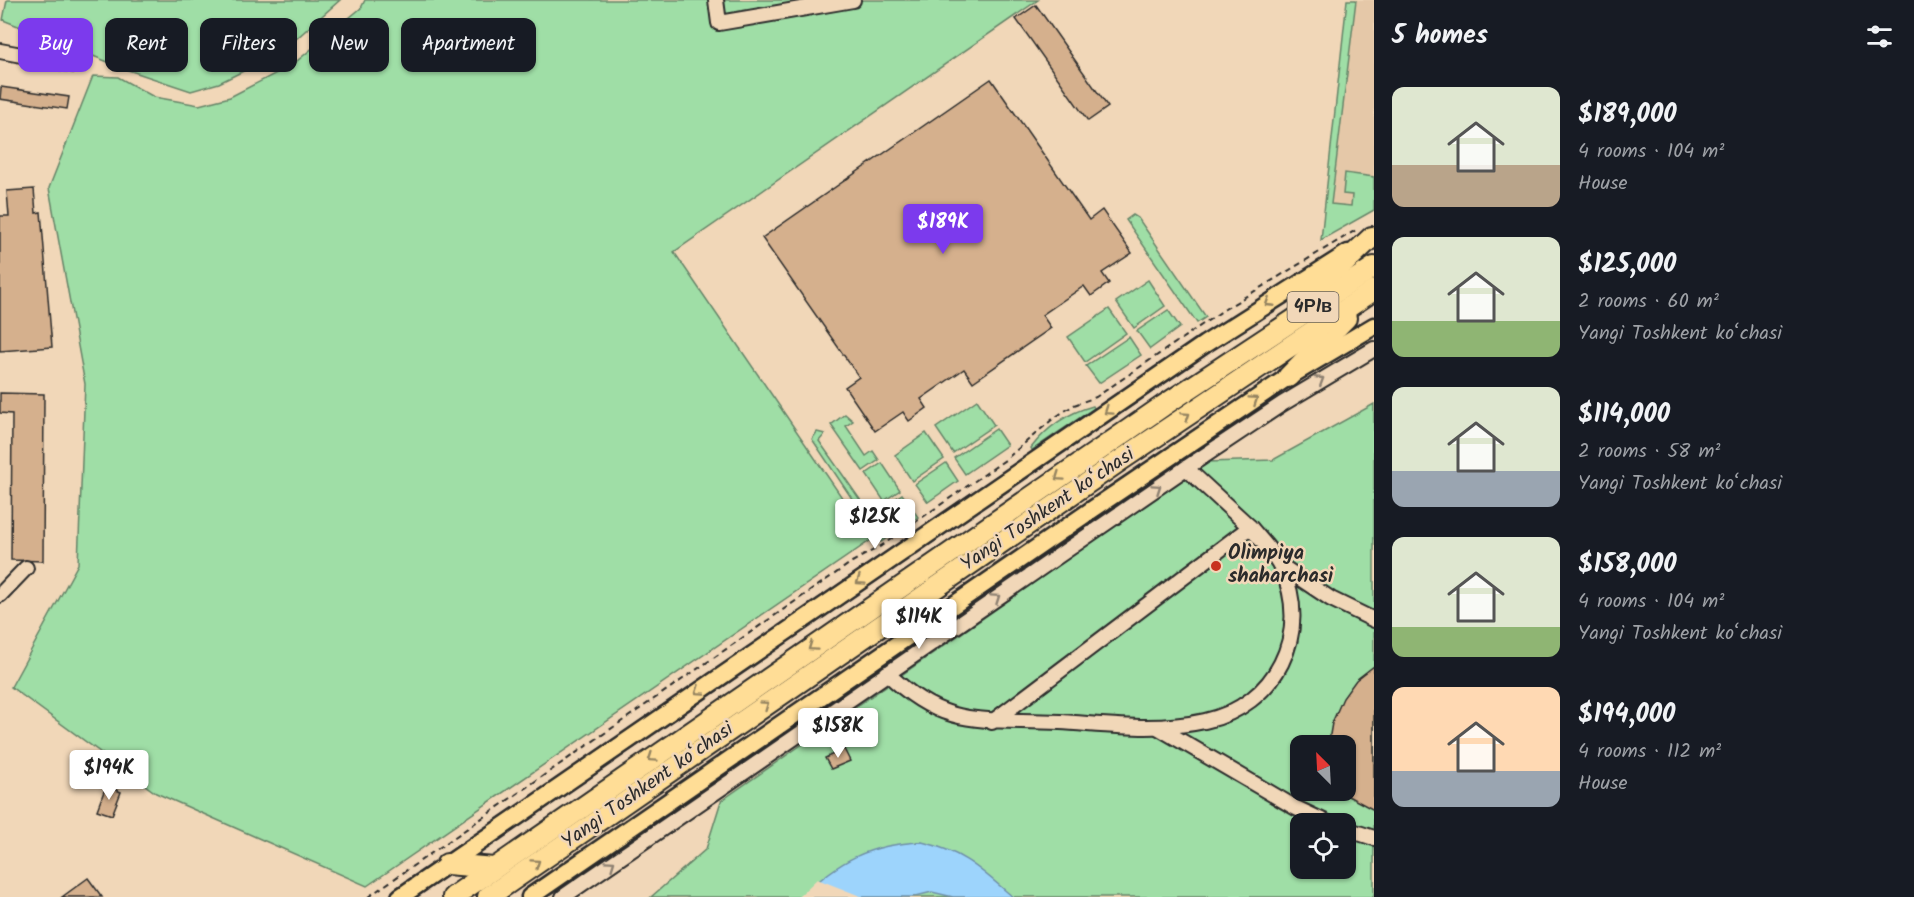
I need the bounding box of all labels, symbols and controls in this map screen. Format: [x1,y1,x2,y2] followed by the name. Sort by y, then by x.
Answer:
[1392,15,1488,57] text: 5 homes
[18,18,93,72] chip: Buy
[105,18,188,72] chip: Rent
[200,18,297,72] chip: Filters
[309,18,389,72] chip: New
[401,18,536,72] chip: Apartment
[1863,20,1896,53] icon: filters
[1578,94,1677,136] text: $189,000
[1440,111,1512,183] icon: home
[1578,136,1724,168] text: 4 rooms · 104 m²
[1578,168,1628,200] text: House
[901,204,985,255] pin: $189K
[917,207,969,239] text: $189K
[1578,244,1676,286] text: $125,000
[1440,261,1512,333] icon: home
[1578,286,1719,318] text: 2 rooms · 60 m²
[1288,292,1338,322] road number: 4Р1в
[1265,295,1276,306] one-way arrow
[1578,318,1782,350] text: Yangi Toshkent ko‘chasi
[1313,376,1324,387] one-way arrow
[1578,394,1670,436] text: $114,000
[1248,396,1258,408] one-way arrow
[1103,404,1114,415] one-way arrow
[1440,411,1512,483] icon: home
[1179,412,1190,423] one-way arrow
[1578,436,1720,468] text: 2 rooms · 58 m²
[954,439,1143,580] street label: Yangi Toshkent ko‘chasi
[1578,468,1782,500] text: Yangi Toshkent ko‘chasi
[1055,470,1066,481] one-way arrow
[1151,484,1162,495] one-way arrow
[833,499,917,550] pin: $125K
[849,502,901,534] text: $125K
[1228,538,1334,593] place label: Olimpiya shaharchasi
[1578,544,1677,586] text: $158,000
[1209,559,1223,573] marker: Olimpiya shaharchasi
[1440,561,1512,633] icon: home
[856,574,867,585] one-way arrow
[1578,586,1724,618] text: 4 rooms · 104 m²
[990,594,1001,605] one-way arrow
[877,599,961,650] pin: $114K
[896,602,942,634] text: $114K
[1578,618,1782,650] text: Yangi Toshkent ko‘chasi
[808,640,819,651] one-way arrow
[695,684,706,695] one-way arrow
[1578,694,1675,736] text: $194,000
[759,701,770,712] one-way arrow
[796,708,880,759] pin: $158K
[812,711,864,743] text: $158K
[1440,711,1512,783] icon: home
[555,714,742,858] street label: Yangi Toshkent ko‘chasi
[1290,735,1356,801] north arrow
[1290,735,1356,879] map controls
[1578,736,1721,768] text: 4 rooms · 112 m²
[67,750,151,801] pin: $194K
[648,751,659,762] one-way arrow
[84,753,134,785] text: $194K
[1578,768,1628,800] text: House
[1290,813,1356,879] button: locate
[529,859,540,870] one-way arrow
[605,860,616,871] one-way arrow

